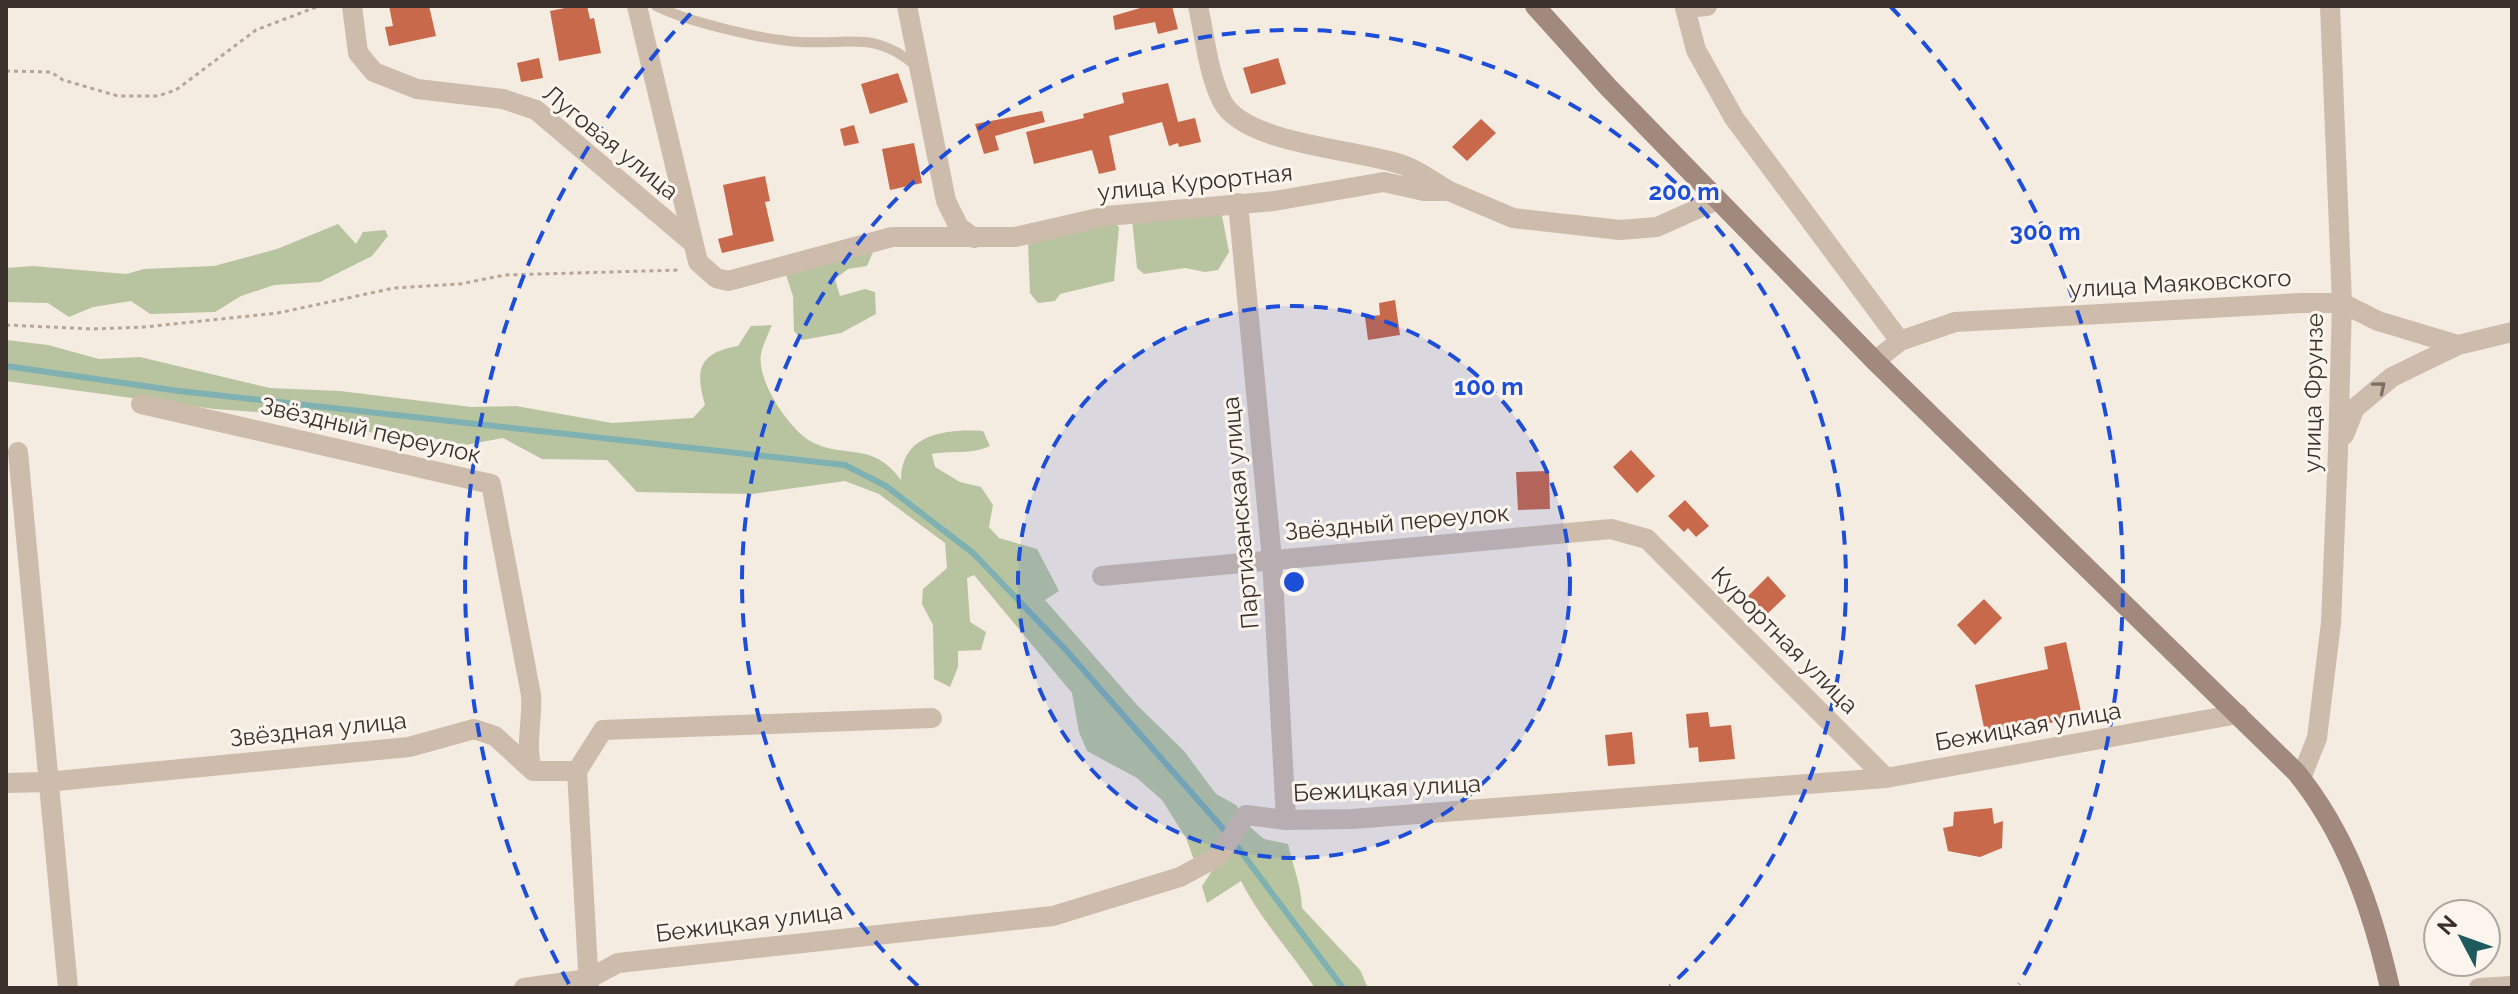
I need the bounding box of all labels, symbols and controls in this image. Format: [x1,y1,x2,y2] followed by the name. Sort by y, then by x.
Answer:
[537,78,685,206] street label: Луговая улица
[1096,157,1294,207] street label: улица Курортная
[1648,177,1720,206] text: 200 m
[2010,217,2080,246] text: 300 m
[2068,263,2292,303] street label: улица Маяковского
[2297,313,2329,473] street label: улица Фрунзе
[1454,372,1524,401] text: 100 m
[2371,382,2385,397] one-way arrow
[258,391,484,469] street label: Звёздный переулок
[1215,396,1265,630] street label: Партизанская улица
[1284,498,1510,546] street label: Звёздный переулок
[1706,561,1864,719] street label: Курортная улица
[1280,568,1308,596] centre of rings
[1933,695,2123,757] street label: Бежицкая улица
[228,705,408,753] street label: Звёздная улица
[1292,769,1482,807] street label: Бежицкая улица
[654,896,844,948] street label: Бежицкая улица
[2422,898,2502,978] north arrow
[2432,910,2462,940] text: N

